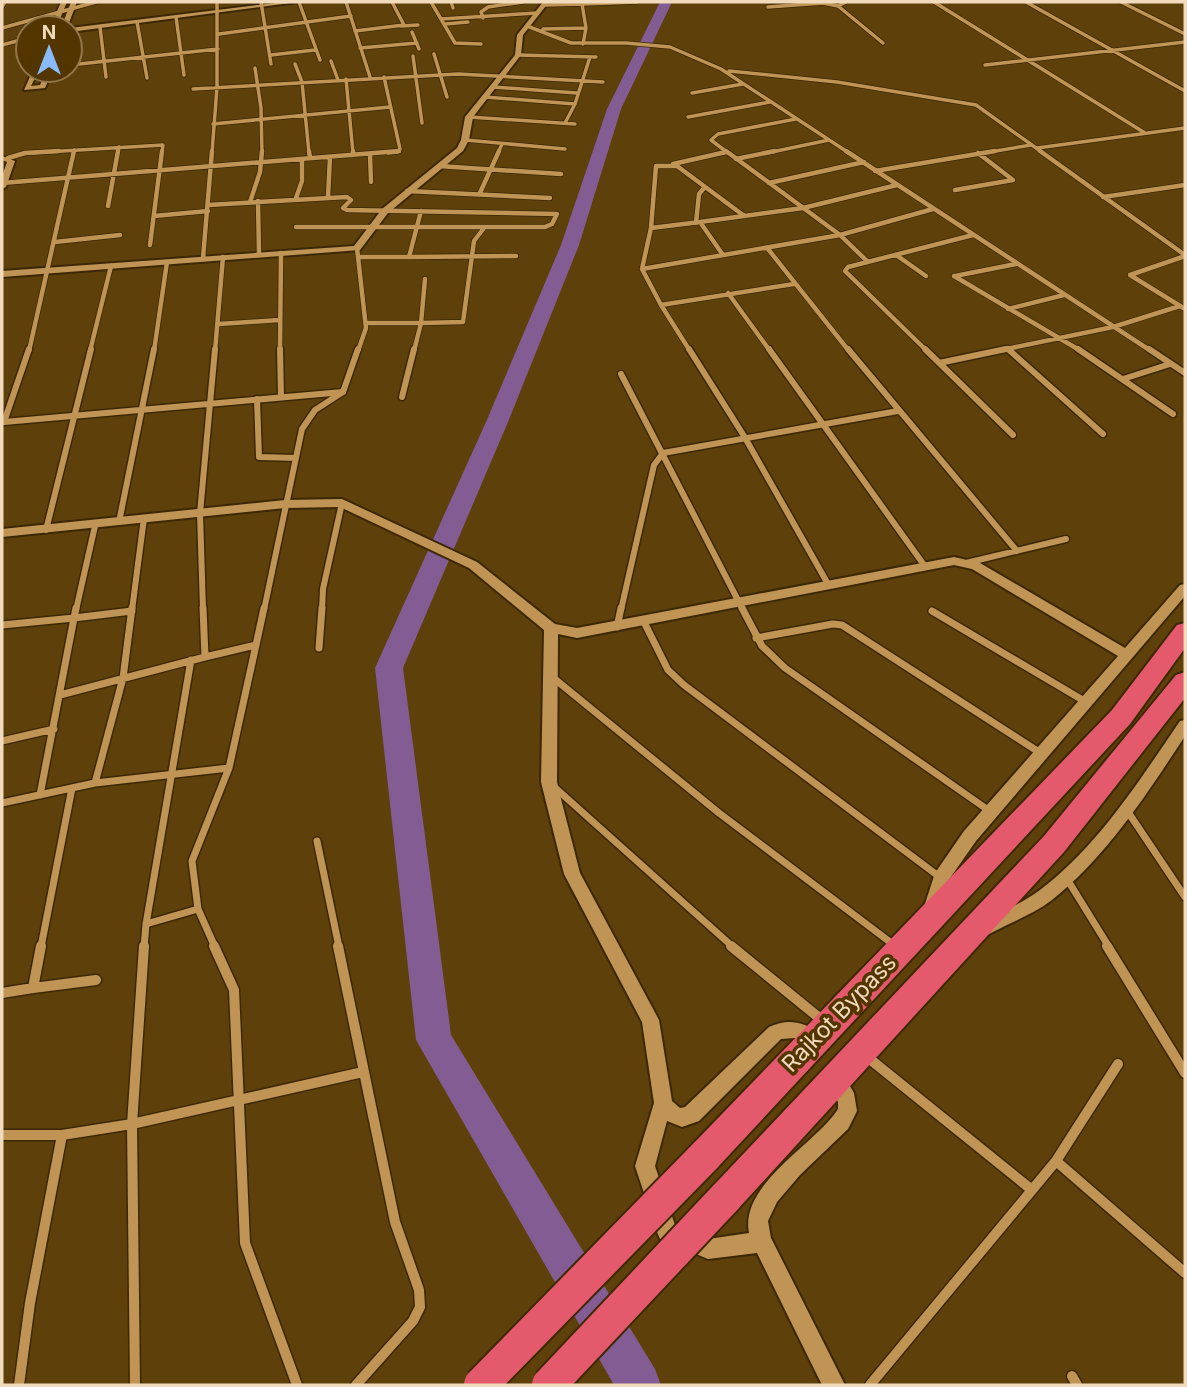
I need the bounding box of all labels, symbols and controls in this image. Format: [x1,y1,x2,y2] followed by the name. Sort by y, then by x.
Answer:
[14,14,84,84] north arrow
[42,21,56,44] text: N
[776,948,902,1078] street label: Rajkot Bypass

